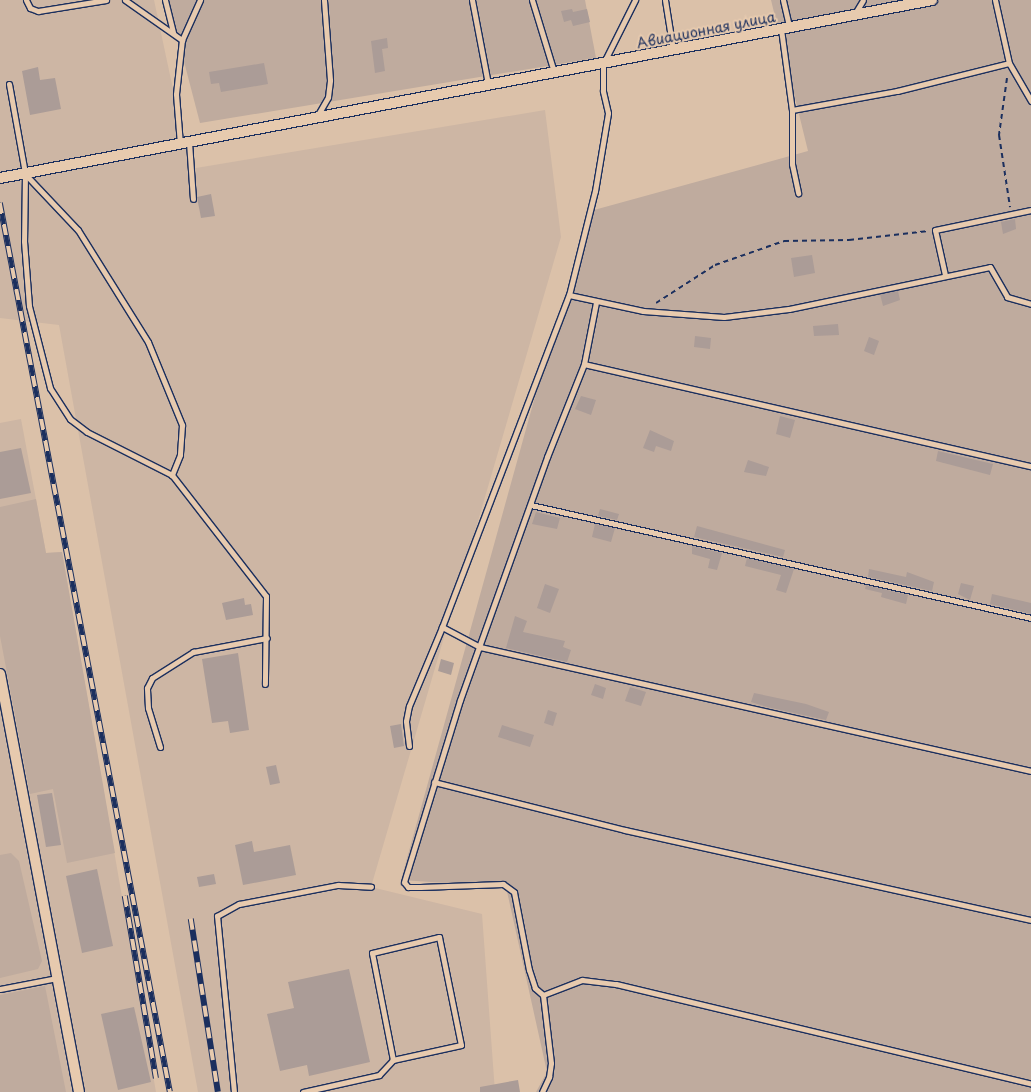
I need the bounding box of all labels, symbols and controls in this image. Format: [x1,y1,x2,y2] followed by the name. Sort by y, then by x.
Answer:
[635,8,777,52] street label: Авиационная улица

